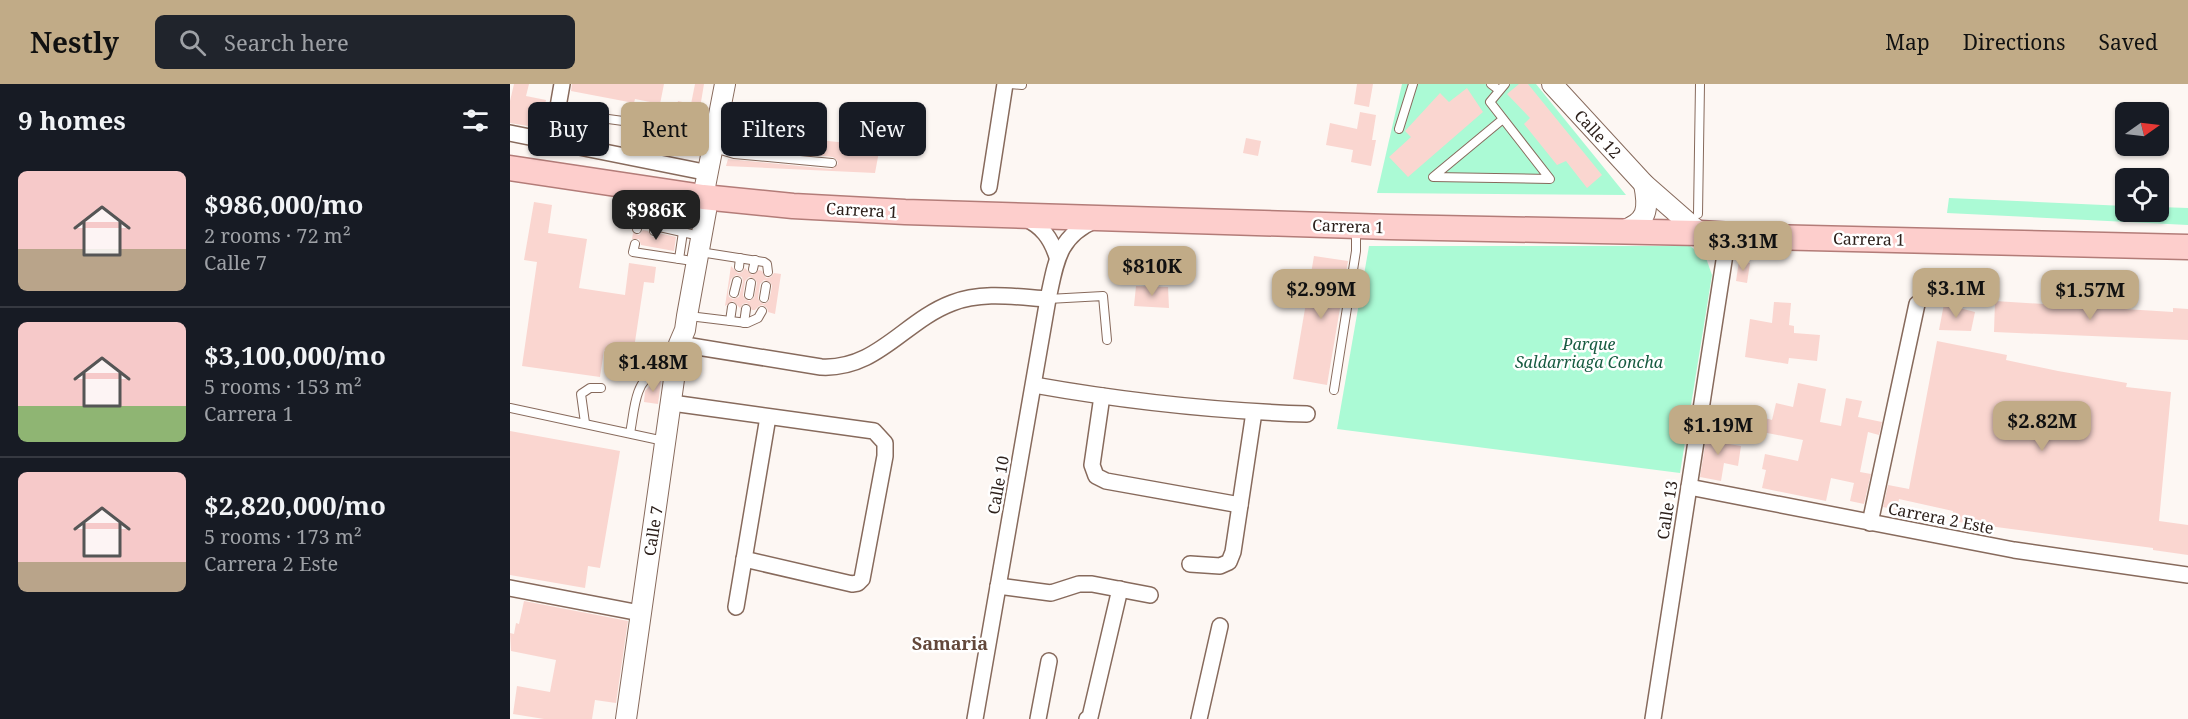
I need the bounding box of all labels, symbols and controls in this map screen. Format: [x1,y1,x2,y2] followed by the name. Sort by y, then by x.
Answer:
[155,15,575,69] search box
[30,23,119,61] text: Nestly
[176,26,209,59] icon: search
[224,27,349,57] text: Search here
[1885,28,1930,56] text: Map
[1963,28,2065,56] text: Directions
[2098,28,2158,56] text: Saved
[18,102,126,138] text: 9 homes
[528,102,609,156] chip: Buy
[621,102,709,156] chip: Rent
[721,102,827,156] chip: Filters
[839,102,926,156] chip: New
[2115,102,2169,156] north arrow
[2115,102,2169,222] map controls
[459,104,492,137] icon: filters
[1570,105,1626,163] street label: Calle 12
[2115,168,2169,222] button: locate
[204,186,364,222] text: $986,000/mo
[614,190,698,241] pin: $986K
[66,195,138,267] icon: home
[626,196,686,223] text: $986K
[826,197,898,223] street label: Carrera 1
[1312,214,1384,238] street label: Carrera 1
[1694,221,1792,272] pin: $3.31M
[204,222,351,249] text: 2 rooms · 72 m²
[1708,227,1778,254] text: $3.31M
[1833,227,1905,251] street label: Carrera 1
[1110,246,1194,297] pin: $810K
[204,249,267,276] text: Calle 7
[1122,252,1182,279] text: $810K
[1914,268,1998,319] pin: $3.1M
[1272,269,1370,320] pin: $2.99M
[2041,270,2139,321] pin: $1.57M
[1927,274,1985,301] text: $3.1M
[1286,275,1356,302] text: $2.99M
[2055,276,2125,303] text: $1.57M
[1515,333,1664,373] park label: Parque Saldarriaga Concha
[204,337,386,373] text: $3,100,000/mo
[604,342,702,393] pin: $1.48M
[66,346,138,418] icon: home
[618,348,688,375] text: $1.48M
[204,373,362,400] text: 5 rooms · 153 m²
[204,400,294,427] text: Carrera 1
[1993,401,2091,452] pin: $2.82M
[1669,405,1767,456] pin: $1.19M
[2007,407,2077,434] text: $2.82M
[1683,411,1753,438] text: $1.19M
[982,454,1014,516] street label: Calle 10
[1651,479,1683,541] street label: Calle 13
[204,487,386,523] text: $2,820,000/mo
[66,496,138,568] icon: home
[1886,497,1996,539] street label: Carrera 2 Este
[638,504,668,558] street label: Calle 7
[204,523,362,550] text: 5 rooms · 173 m²
[204,550,338,577] text: Carrera 2 Este
[912,631,988,655] district label: Samaria

